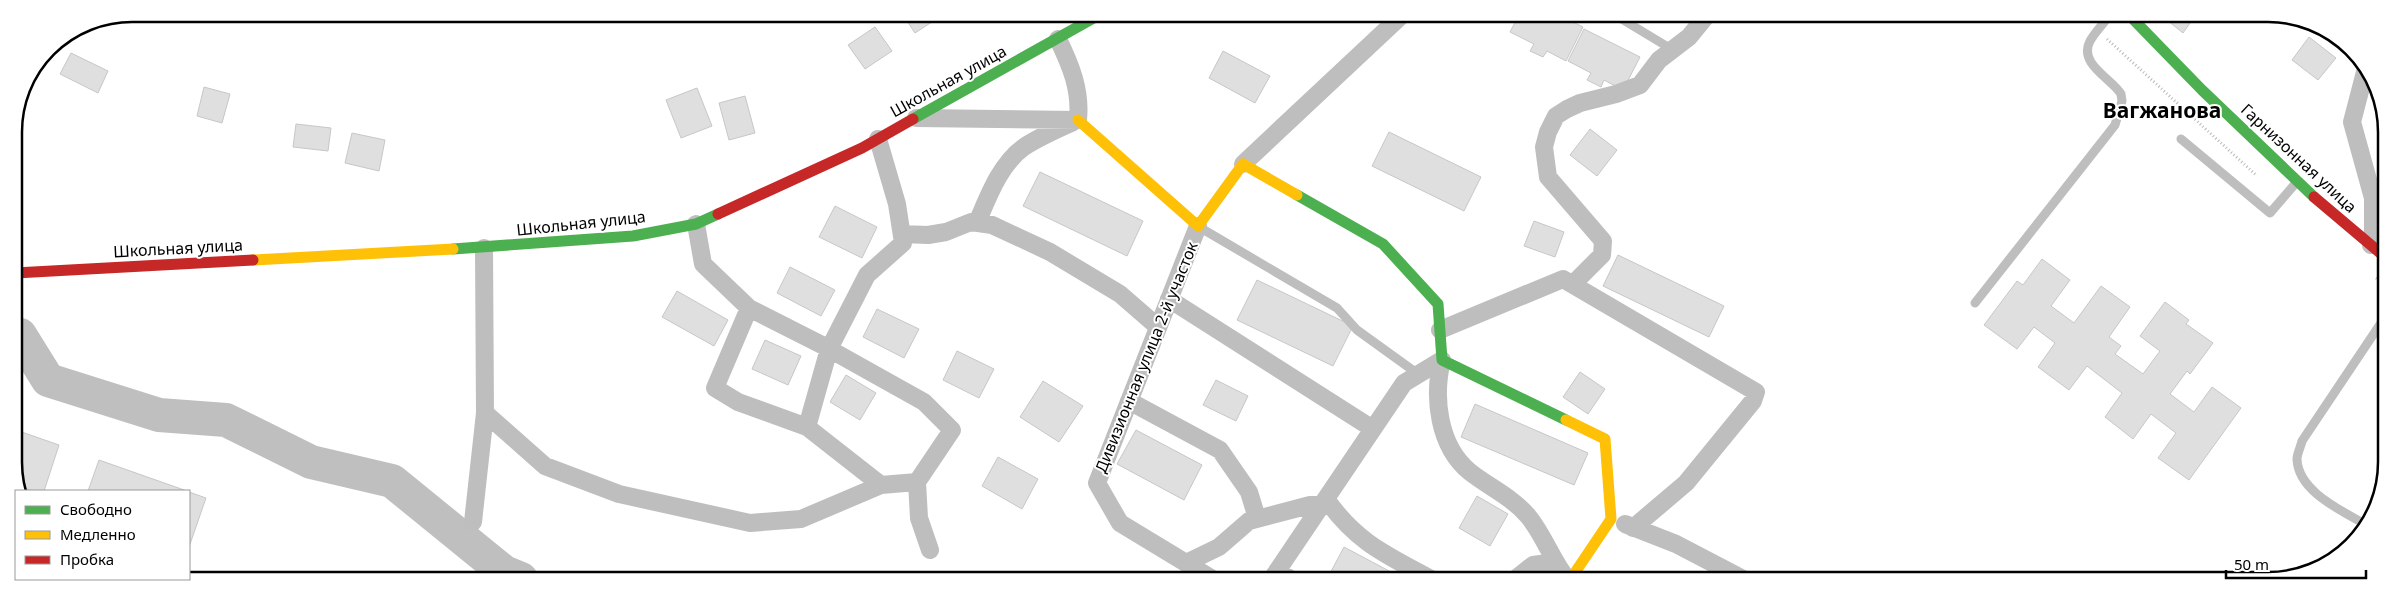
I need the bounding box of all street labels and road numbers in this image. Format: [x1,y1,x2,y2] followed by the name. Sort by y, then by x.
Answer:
[886,40,1010,122] street label: Школьная улица
[2236,99,2362,217] street label: Гарнизонная улица
[515,205,647,241] street label: Школьная улица
[113,234,243,262] street label: Школьная улица
[1089,238,1203,476] street label: Дивизионная улица 2-й участок

